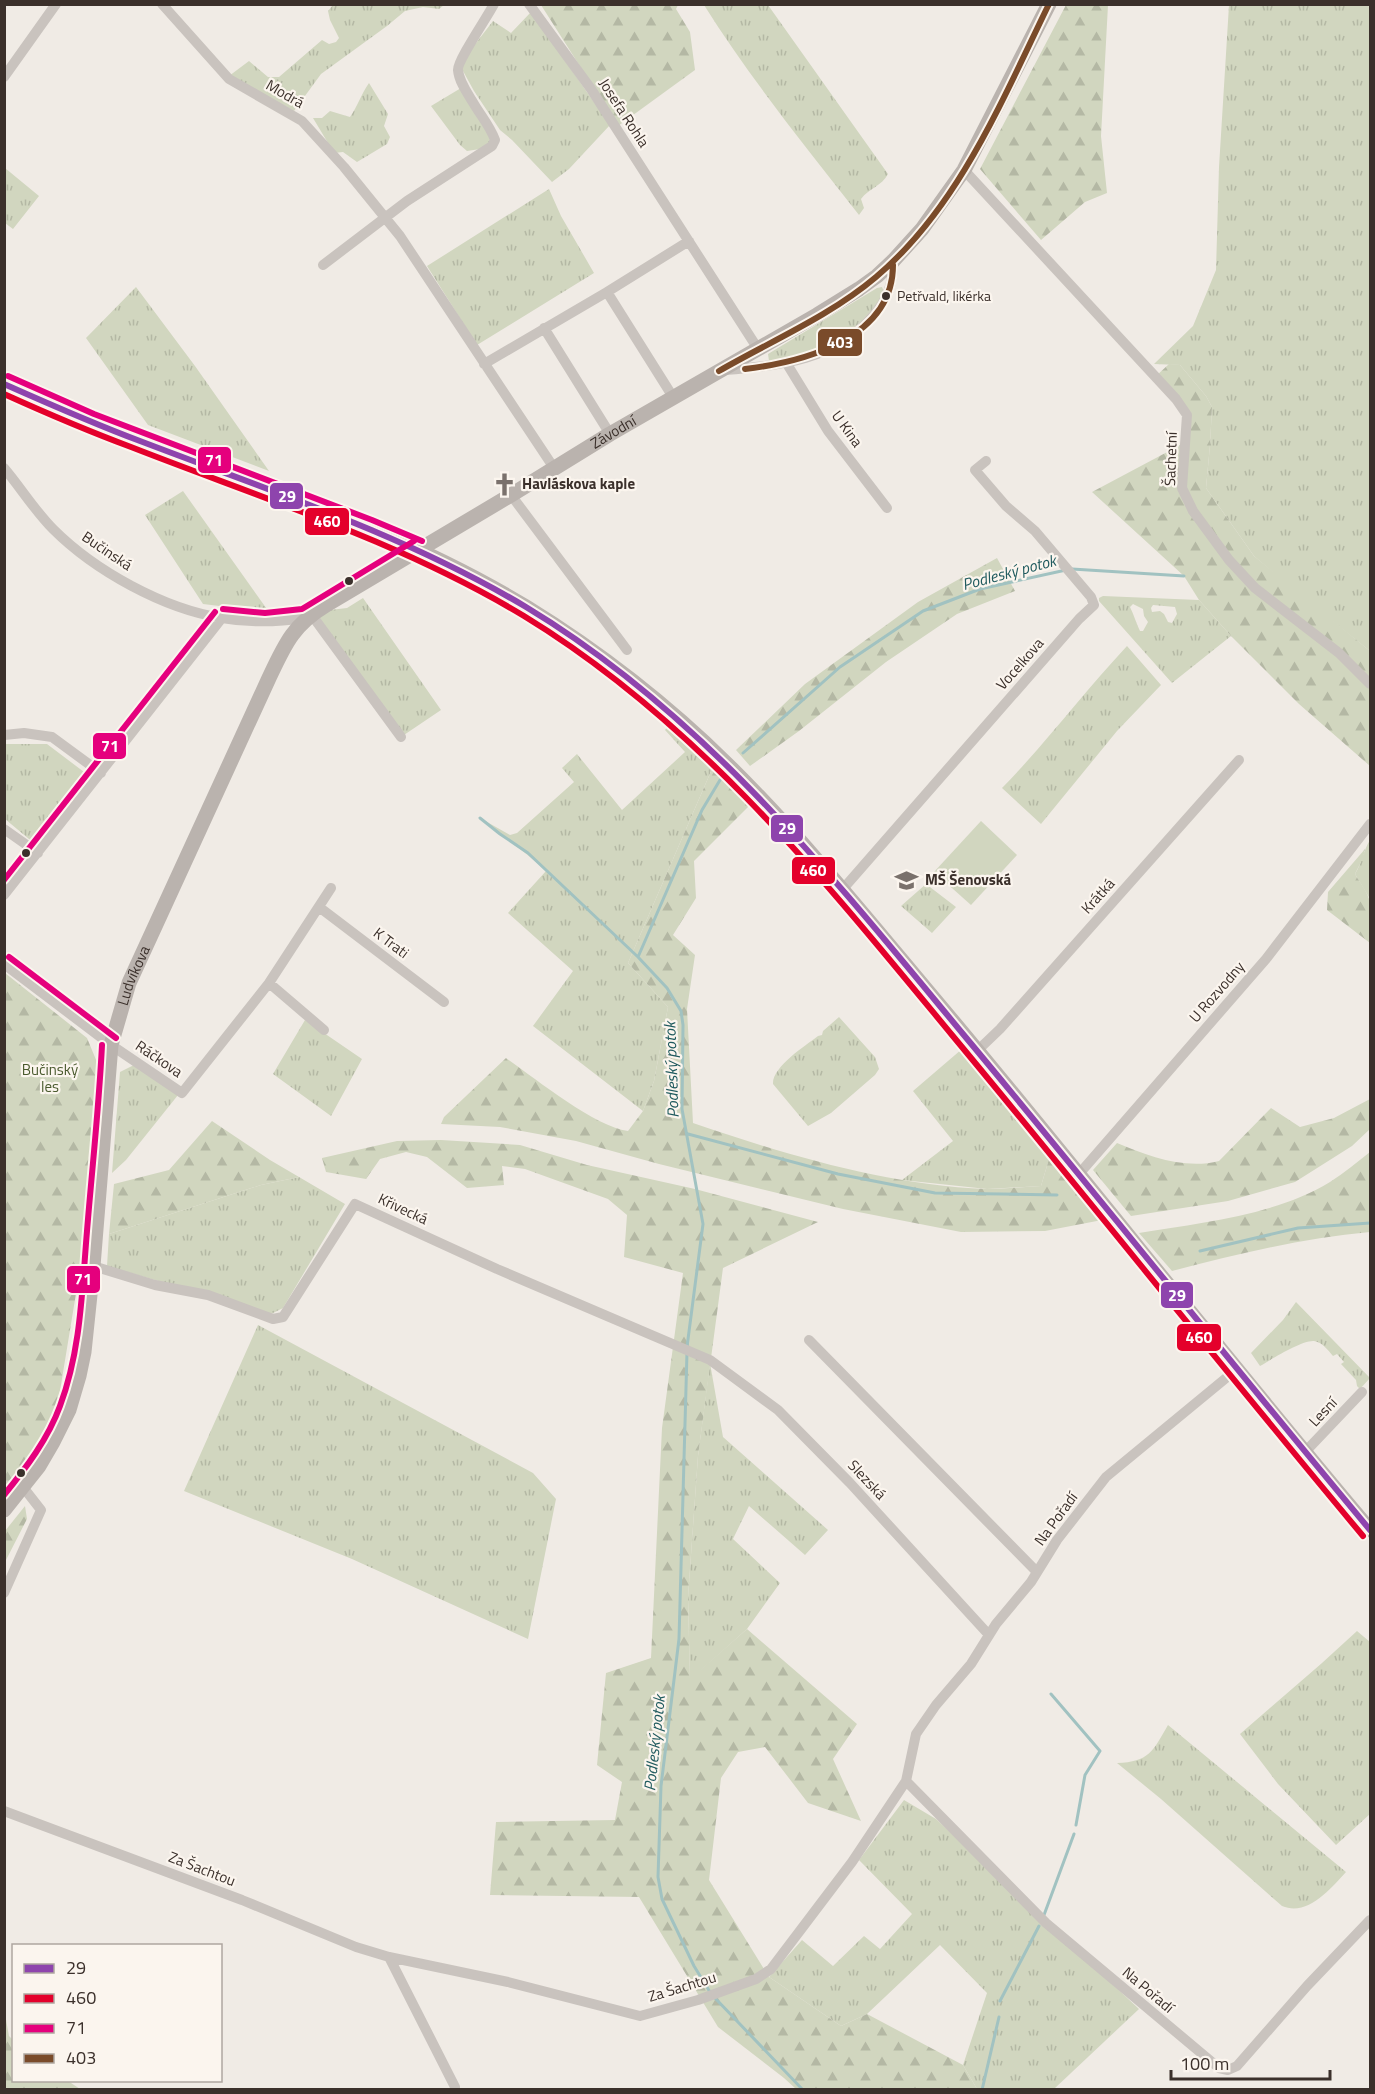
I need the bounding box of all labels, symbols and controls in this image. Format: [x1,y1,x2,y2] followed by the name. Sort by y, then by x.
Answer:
[262,73,309,114] street label: Modrá
[593,74,656,152] street label: Josefa Rohla
[897,285,991,306] place label: Petřvald, likérka
[880,290,892,302] marker: Petřvald, likérka
[817,328,863,357] line badge: 403
[827,330,853,354] text: 403
[826,406,869,452] street label: U Kina
[586,408,642,454] street label: Závodní
[1158,430,1183,487] street label: Šachetní
[197,446,232,474] line badge: 71
[205,448,223,472] text: 71
[491,471,517,497] church icon: Havláskova kaple
[522,472,635,495] place label: Havláskova kaple
[269,482,304,510] line badge: 29
[278,484,296,508] text: 29
[304,507,350,536] line badge: 460
[314,509,340,533] text: 460
[77,525,138,576] street label: Bučinská
[959,547,1060,596] water label: Podleský potok
[343,575,355,587] unlabelled marker
[990,632,1049,695] street label: Vocelkova
[92,732,127,760] line badge: 71
[101,734,119,758] text: 71
[770,814,804,843] line badge: 29
[778,816,796,840] text: 29
[20,847,32,859] unlabelled marker
[791,856,836,885] line badge: 460
[800,858,826,882] text: 460
[894,867,920,893] school or university icon: MŠ Šenovská
[925,868,1012,891] place label: MŠ Šenovská
[1075,872,1120,919] street label: Krátká
[369,921,414,964] street label: K Trati
[111,941,156,1008] street label: Ludvíkova
[1183,956,1250,1027] street label: U Rozvodny
[657,1020,685,1118] water label: Podleský potok
[131,1034,188,1083] street label: Ráčkova
[22,1058,78,1098] park label: Bučinský les
[374,1187,432,1230] street label: Křivecká
[66,1265,101,1294] line badge: 71
[74,1267,92,1291] text: 71
[1160,1281,1194,1309] line badge: 29
[1168,1283,1186,1307] text: 29
[1176,1323,1222,1352] line badge: 460
[1186,1325,1212,1349] text: 460
[1303,1390,1343,1432] street label: Lesní
[843,1454,892,1505] street label: Slezská
[15,1467,27,1479] unlabelled marker
[1028,1486,1084,1550] street label: Na Pořadí
[637,1692,671,1792] water label: Podleský potok
[165,1845,239,1892] street label: Za Šachtou
[12,1944,222,2082] legend
[66,1954,86,1981] text: 29
[1117,1961,1181,2019] street label: Na Pořadí
[645,1965,719,2008] street label: Za Šachtou
[66,1984,96,2011] text: 460
[66,2014,86,2041] text: 71
[1171,2043,1330,2081] scale bar
[66,2044,96,2071] text: 403
[1180,2050,1229,2077] text: 100 m

